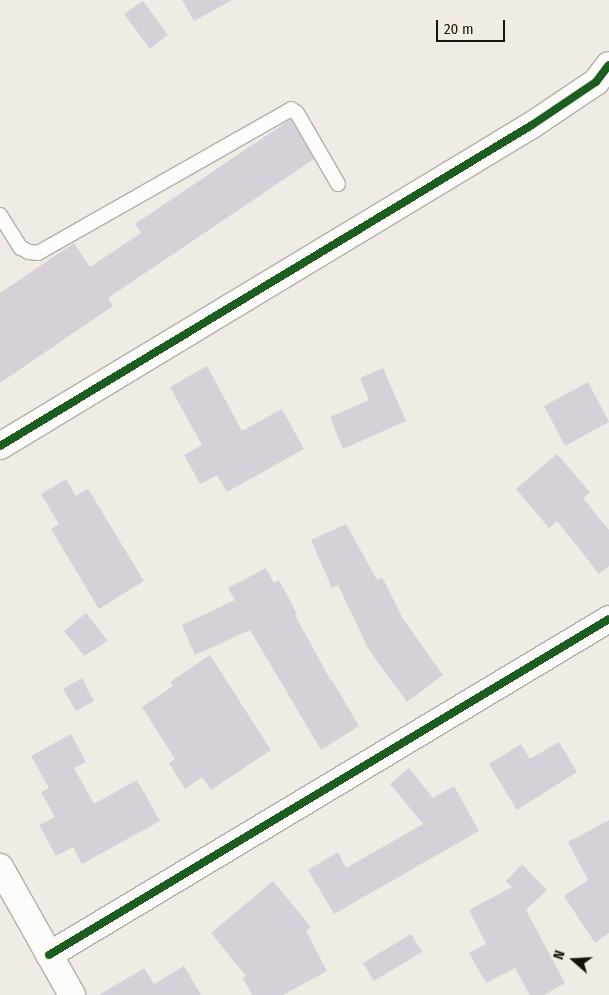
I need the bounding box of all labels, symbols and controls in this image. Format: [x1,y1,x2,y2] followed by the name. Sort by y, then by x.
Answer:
[439,10,508,42] scale bar
[444,20,474,38] text: 20 m
[549,935,599,985] north arrow
[550,948,569,962] text: N

